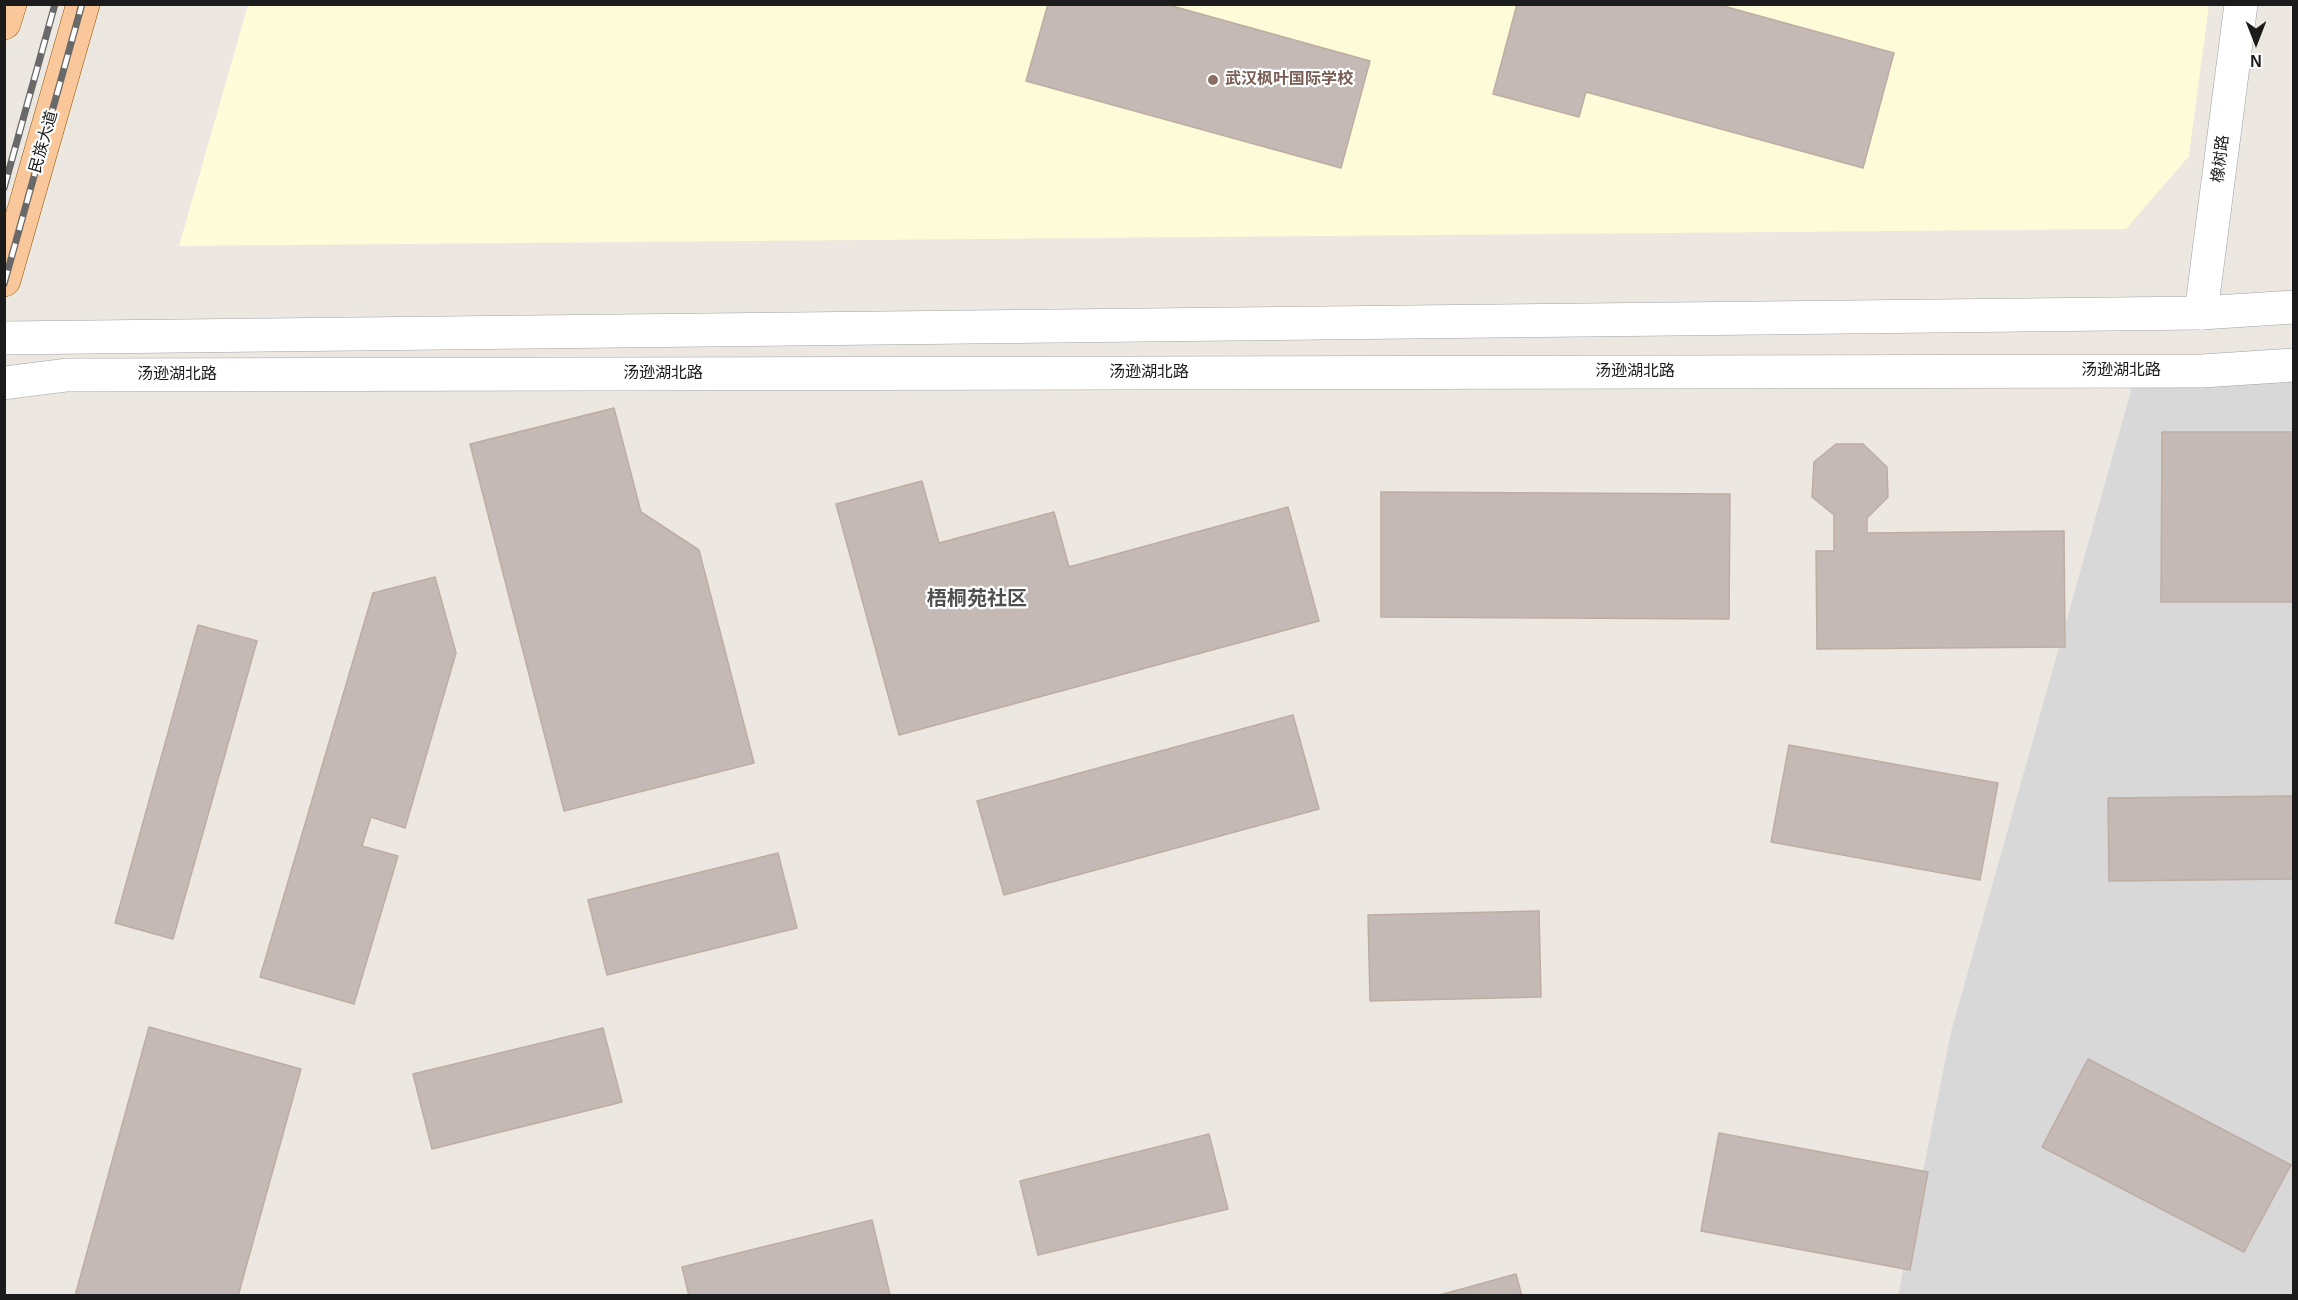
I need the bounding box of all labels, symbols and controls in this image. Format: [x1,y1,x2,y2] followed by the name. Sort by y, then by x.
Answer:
[2226,12,2286,72] north arrow
[2250,52,2262,69] text: N
[1225,70,1353,90] place label: 武汉枫叶国际学校
[1206,73,1220,87] marker: 武汉枫叶国际学校
[26,109,62,175] street label: 民族大道
[2209,134,2233,184] street label: 橡树路
[2081,361,2161,381] street label: 汤逊湖北路
[1595,362,1675,382] street label: 汤逊湖北路
[1109,363,1189,383] street label: 汤逊湖北路
[623,364,703,384] street label: 汤逊湖北路
[137,365,217,385] street label: 汤逊湖北路
[927,587,1027,611] district label: 梧桐苑社区

